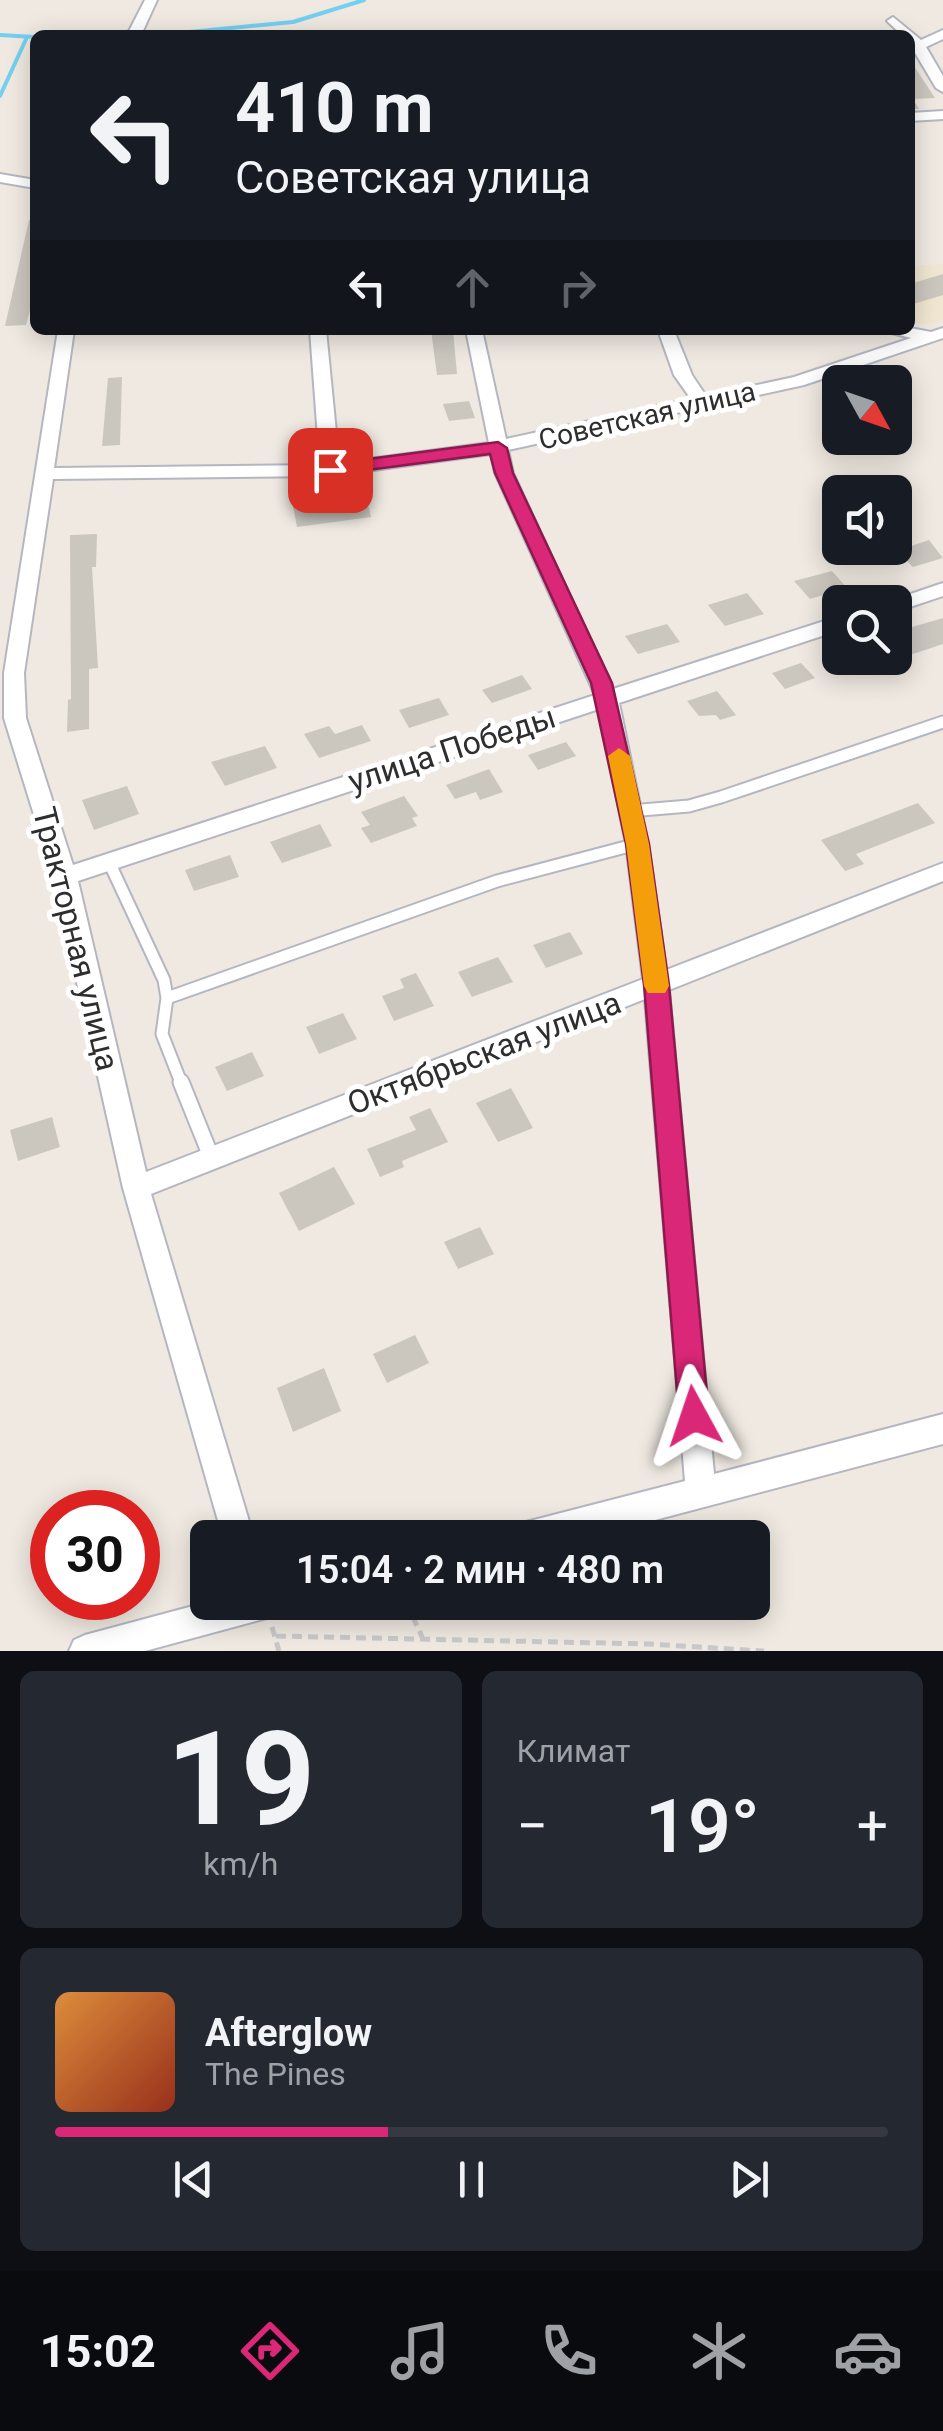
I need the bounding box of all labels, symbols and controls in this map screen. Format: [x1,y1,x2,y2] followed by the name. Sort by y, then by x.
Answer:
[235,67,434,149] text: 410 m
[70,70,200,200] icon: left
[235,151,591,204] text: Советская улица
[340,260,395,315] icon: left
[445,260,500,315] icon: ahead
[550,260,605,315] icon: right
[822,365,912,455] north arrow
[822,365,912,675] map controls
[535,374,759,456] street label: Советская улица
[288,428,373,513] pin
[303,443,358,498] icon: arrive
[822,475,912,565] button: sound
[822,585,912,675] button: search
[344,698,560,800] street label: улица Победы
[25,803,127,1075] street label: Тракторная улица
[342,983,626,1123] street label: Октябрьская улица
[642,1364,746,1468] position arrow
[30,1490,160,1620] speed limit sign: 30
[296,1548,664,1592] text: 15:04 · 2 мин · 480 m
[166,1703,315,1856] text: 19
[517,1732,630,1770] text: Климат
[645,1782,760,1870] text: 19°
[517,1794,548,1858] text: −
[857,1794,888,1858] text: +
[203,1845,278,1883] text: km/h
[205,2011,372,2055] text: Afterglow
[205,2055,346,2093] text: The Pines
[166,2152,221,2207] icon: previous
[444,2152,499,2207] icon: pause
[722,2152,777,2207] icon: next
[235,2316,305,2386] icon: directions
[385,2316,455,2386] icon: music
[534,2316,604,2386] icon: phone
[684,2316,754,2386] icon: climate
[833,2316,903,2386] icon: car
[40,2325,156,2378] text: 15:02

